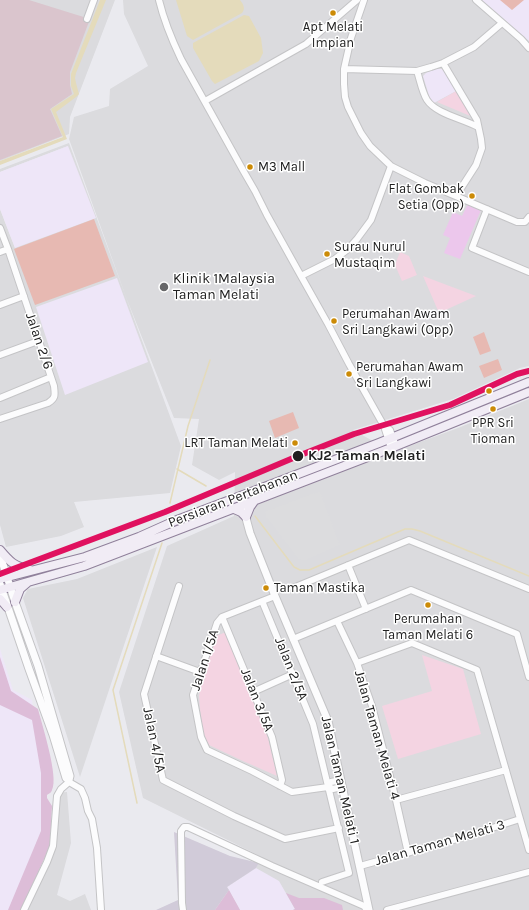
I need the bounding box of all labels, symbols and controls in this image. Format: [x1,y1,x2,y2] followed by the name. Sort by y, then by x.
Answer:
[328,8,338,18] marker: Apt Melati Impian
[303,19,363,50] place label: Apt Melati Impian
[258,159,305,175] place label: M3 Mall
[245,162,255,172] marker: M3 Mall
[389,181,464,212] place label: Flat Gombak Setia (Opp)
[467,191,477,201] marker: Flat Gombak Setia (Opp)
[334,239,406,270] place label: Surau Nurul Mustaqim
[322,249,332,259] marker: Surau Nurul Mustaqim
[173,271,275,304] place label: Klinik 1Malaysia Taman Melati
[158,281,170,293] marker: Klinik 1Malaysia Taman Melati
[342,306,454,337] place label: Perumahan Awam Sri Langkawi (Opp)
[21,310,57,372] street label: Jalan 2/6
[329,316,339,326] marker: Perumahan Awam Sri Langkawi (Opp)
[356,359,464,390] place label: Perumahan Awam Sri Langkawi
[344,369,354,379] marker: Perumahan Awam Sri Langkawi
[484,386,494,396] unlabelled marker
[488,404,498,414] marker: PPR Sri Tioman
[471,415,515,446] place label: PPR Sri Tioman
[184,435,288,451] place label: LRT Taman Melati
[290,438,300,448] marker: LRT Taman Melati
[308,448,426,464] place label: KJ2 Taman Melati
[291,449,305,463] marker: KJ2 Taman Melati
[166,467,300,531] street label: Persiaran Pertahanan
[274,580,365,596] place label: Taman Mastika
[261,583,271,593] marker: Taman Mastika
[423,600,433,610] marker: Perumahan Taman Melati 6
[383,611,473,642] place label: Perumahan Taman Melati 6
[187,627,223,693] street label: Jalan 1/5A
[271,635,311,703] street label: Jalan 2/5A
[237,666,277,734] street label: Jalan 3/5A
[350,668,404,802] street label: Jalan Taman Melati 4
[139,706,169,774] street label: Jalan 4/5A
[317,714,363,846] street label: Jalan Taman Melati 1
[373,816,507,870] street label: Jalan Taman Melati 3

